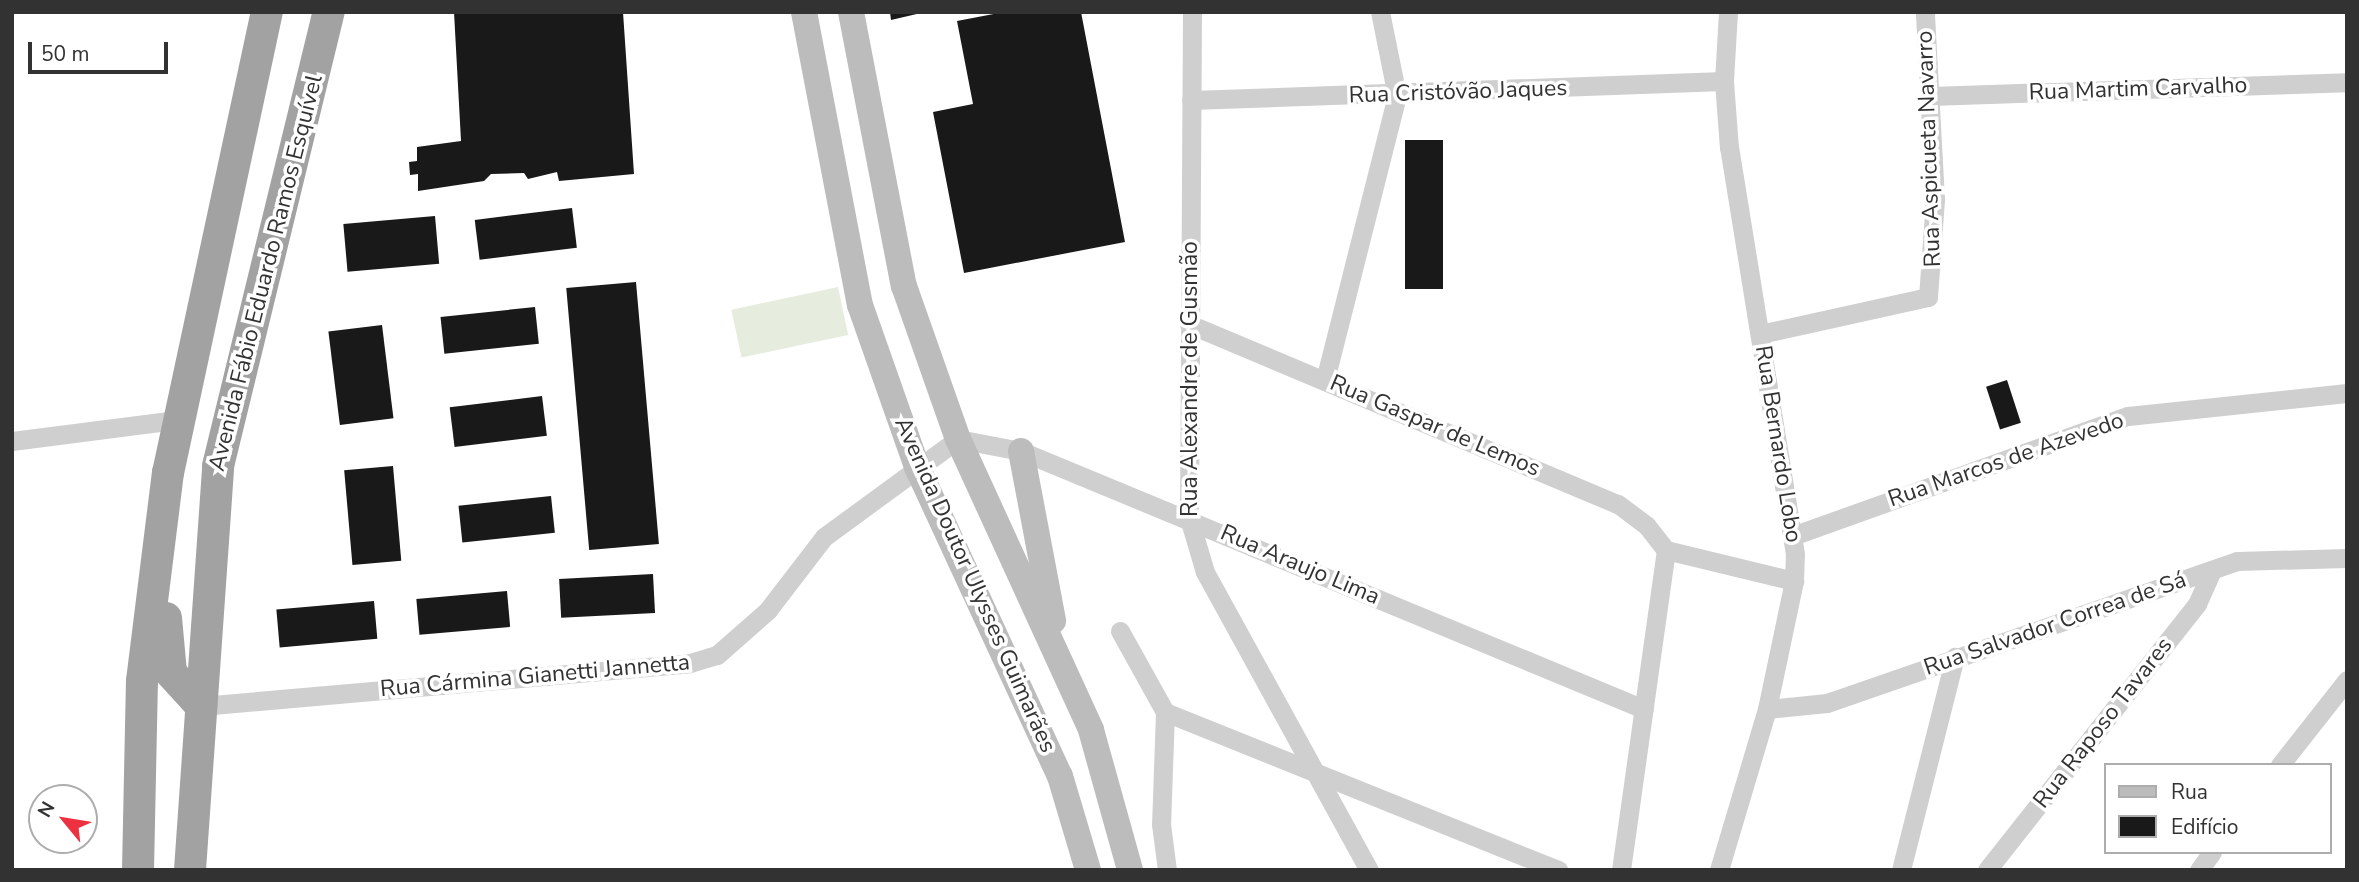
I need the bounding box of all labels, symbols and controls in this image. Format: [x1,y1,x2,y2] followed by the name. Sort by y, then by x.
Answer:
[32,28,172,72] scale bar
[1911,30,1947,268] street label: Rua Aspicueta Navarro
[41,40,90,68] text: 50 m
[2028,71,2248,107] street label: Rua Martim Carvalho
[203,72,329,474] street label: Avenida Fábio Eduardo Ramos Esquível
[1348,74,1568,110] street label: Rua Cristóvão Jaques
[1176,241,1204,517] street label: Rua Alexandre de Gusmão
[1749,343,1807,545] street label: Rua Bernardo Lobo
[1326,369,1544,483] street label: Rua Gaspar de Lemos
[1885,407,2127,513] street label: Rua Marcos de Azevedo
[888,413,1062,757] street label: Avenida Doutor Ulysses Guimarães
[1216,519,1384,611] street label: Rua Araujo Lima
[1920,566,2190,682] street label: Rua Salvador Correa de Sá
[2028,632,2178,814] street label: Rua Raposo Tavares
[379,649,691,703] street label: Rua Cármina Gianetti Jannetta
[2104,763,2331,854] legend
[2171,778,2208,806] text: Rua
[28,784,98,854] north arrow
[32,797,61,822] text: N
[2171,813,2238,841] text: Edifício

